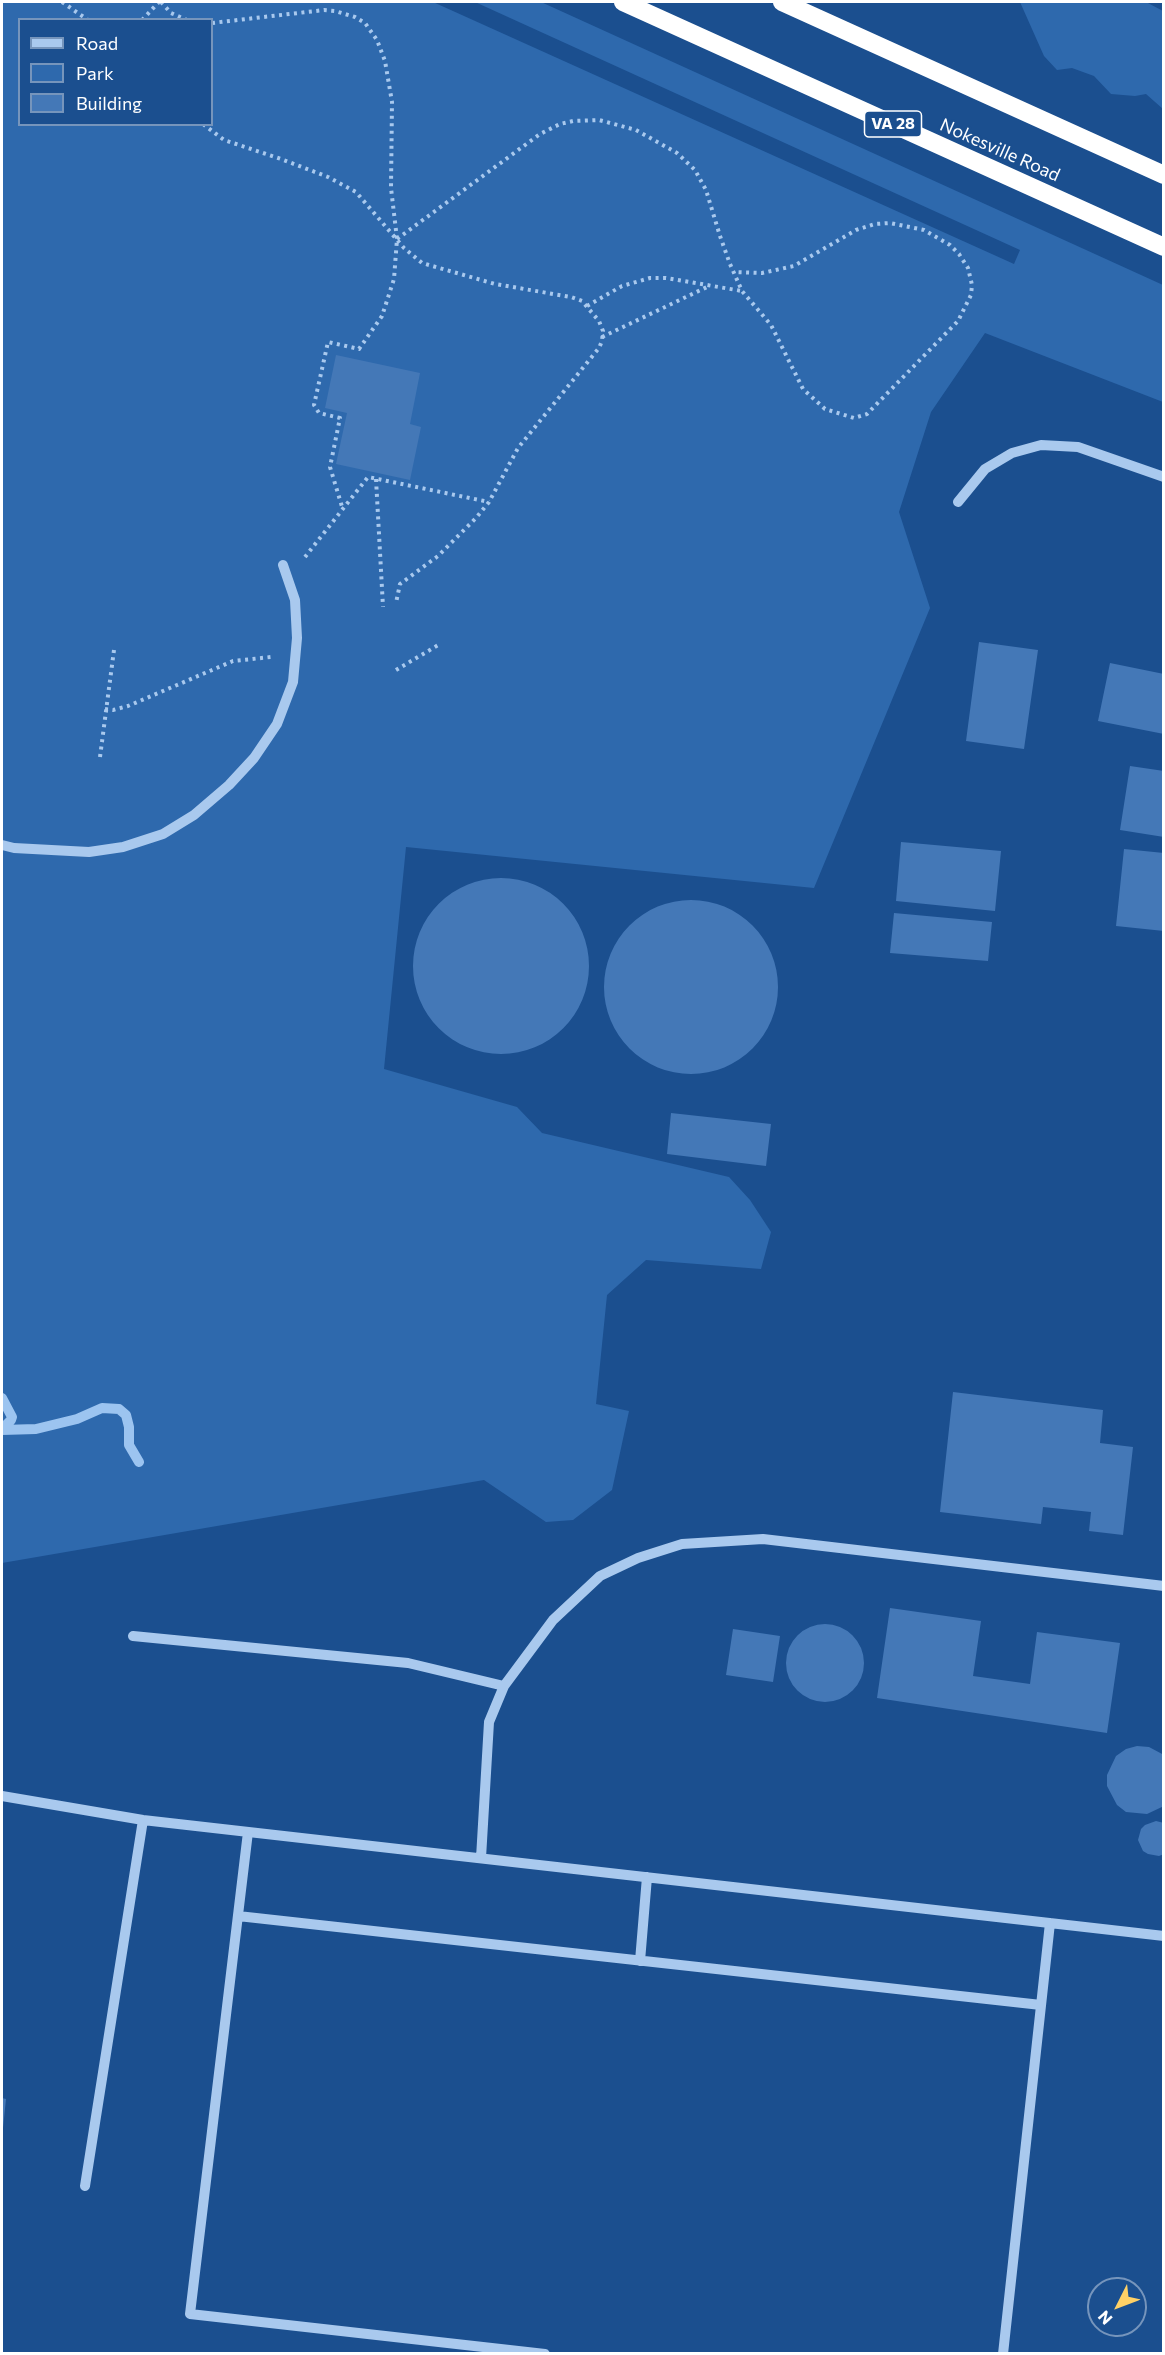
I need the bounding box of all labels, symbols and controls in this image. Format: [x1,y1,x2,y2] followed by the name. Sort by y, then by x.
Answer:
[18,18,213,126] legend
[76,32,118,54] text: Road
[76,62,114,84] text: Park
[76,92,142,114] text: Building
[864,111,922,137] road number: VA 28
[937,114,1063,186] street label: Nokesville Road
[1087,2277,1147,2337] north arrow
[1094,2307,1116,2329] text: N

